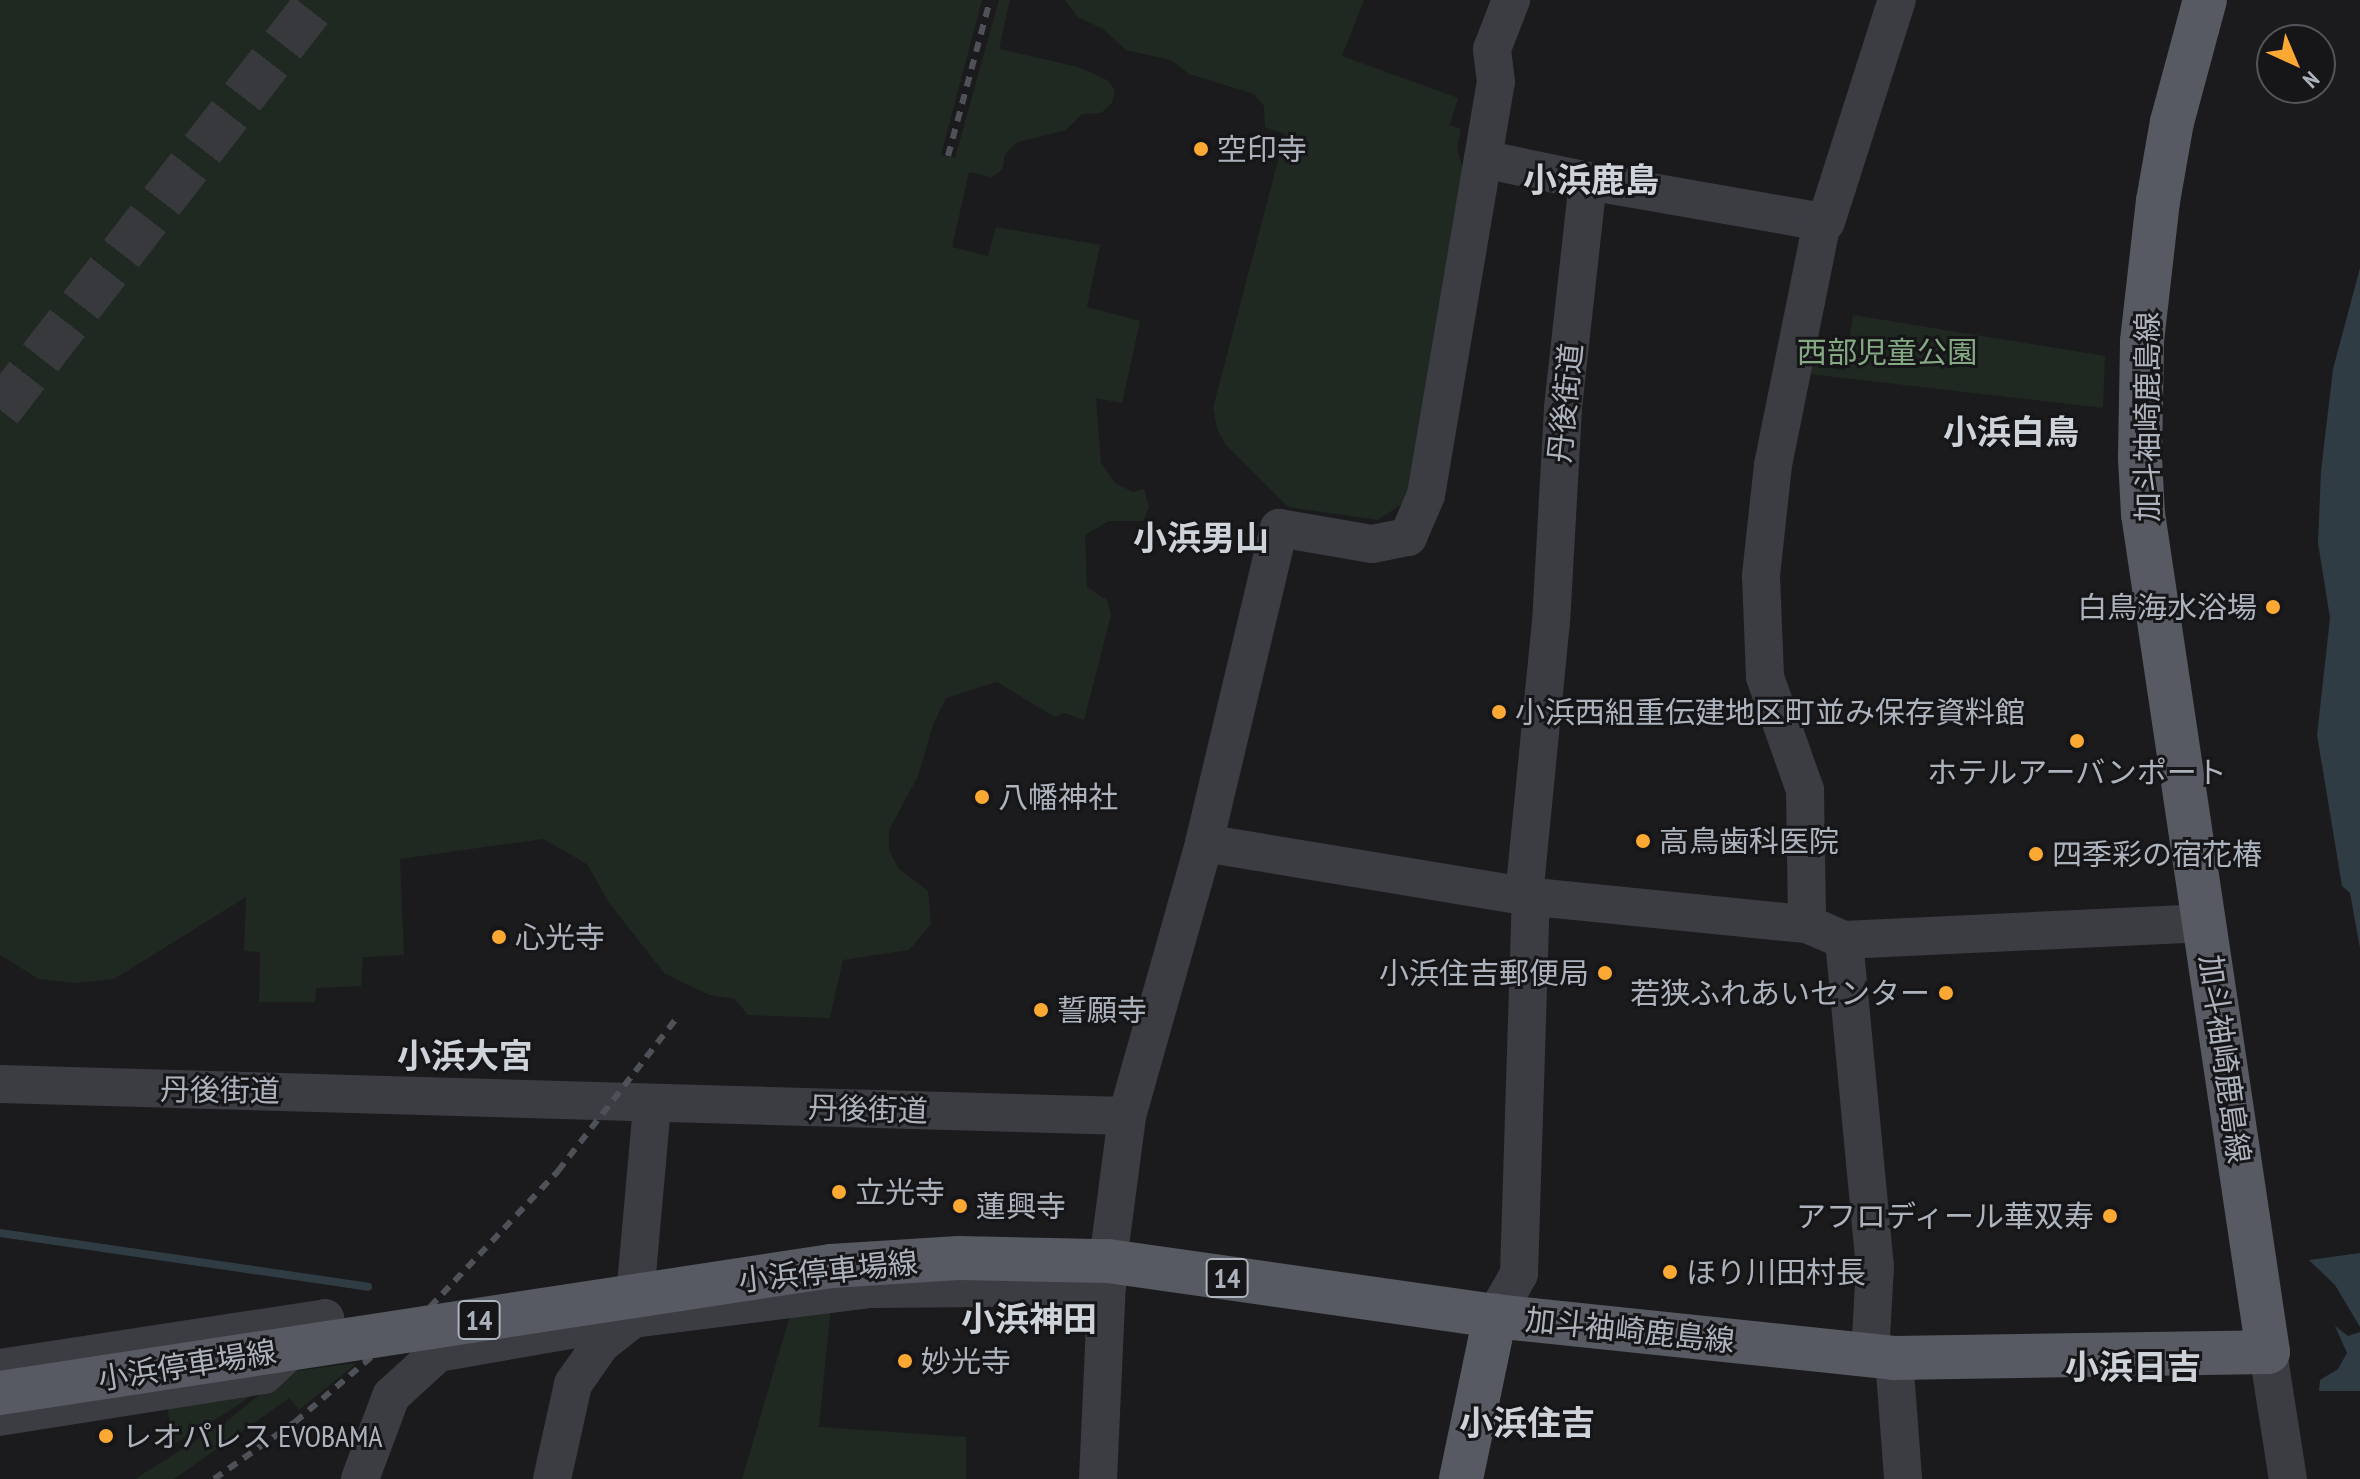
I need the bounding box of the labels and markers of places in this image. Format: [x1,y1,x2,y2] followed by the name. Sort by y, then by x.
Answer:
[1217,131,1307,167] place label: 空印寺
[1192,140,1210,158] marker: 空印寺
[2077,589,2257,625] place label: 白鳥海水浴場
[2264,598,2282,616] marker: 白鳥海水浴場
[1515,694,2025,730] place label: 小浜西組重伝建地区町並み保存資料館
[1490,703,1508,721] marker: 小浜西組重伝建地区町並み保存資料館
[2068,732,2086,750] marker: ホテルアーバンポート
[1928,754,2226,790] place label: ホテルアーバンポート
[998,779,1118,815] place label: 八幡神社
[973,788,991,806] marker: 八幡神社
[1659,823,1839,859] place label: 高鳥歯科医院
[1634,832,1652,850] marker: 高鳥歯科医院
[2052,836,2262,872] place label: 四季彩の宿花椿
[2027,845,2045,863] marker: 四季彩の宿花椿
[515,919,605,955] place label: 心光寺
[490,928,508,946] marker: 心光寺
[1379,955,1589,991] place label: 小浜住吉郵便局
[1596,964,1614,982] marker: 小浜住吉郵便局
[1630,975,1930,1011] place label: 若狭ふれあいセンター
[1937,984,1955,1002] marker: 若狭ふれあいセンター
[1057,992,1147,1028] place label: 誓願寺
[1032,1001,1050,1019] marker: 誓願寺
[855,1174,945,1210] place label: 立光寺
[830,1183,848,1201] marker: 立光寺
[976,1188,1066,1224] place label: 蓮興寺
[951,1197,969,1215] marker: 蓮興寺
[1794,1198,2094,1234] place label: アフロディール華双寿
[2101,1207,2119,1225] marker: アフロディール華双寿
[1686,1254,1866,1290] place label: ほり川田村長
[1661,1263,1679,1281] marker: ほり川田村長
[921,1343,1011,1379] place label: 妙光寺
[896,1352,914,1370] marker: 妙光寺
[122,1418,383,1454] place label: レオパレス EVOBAMA
[97,1427,115,1445] marker: レオパレス EVOBAMA

